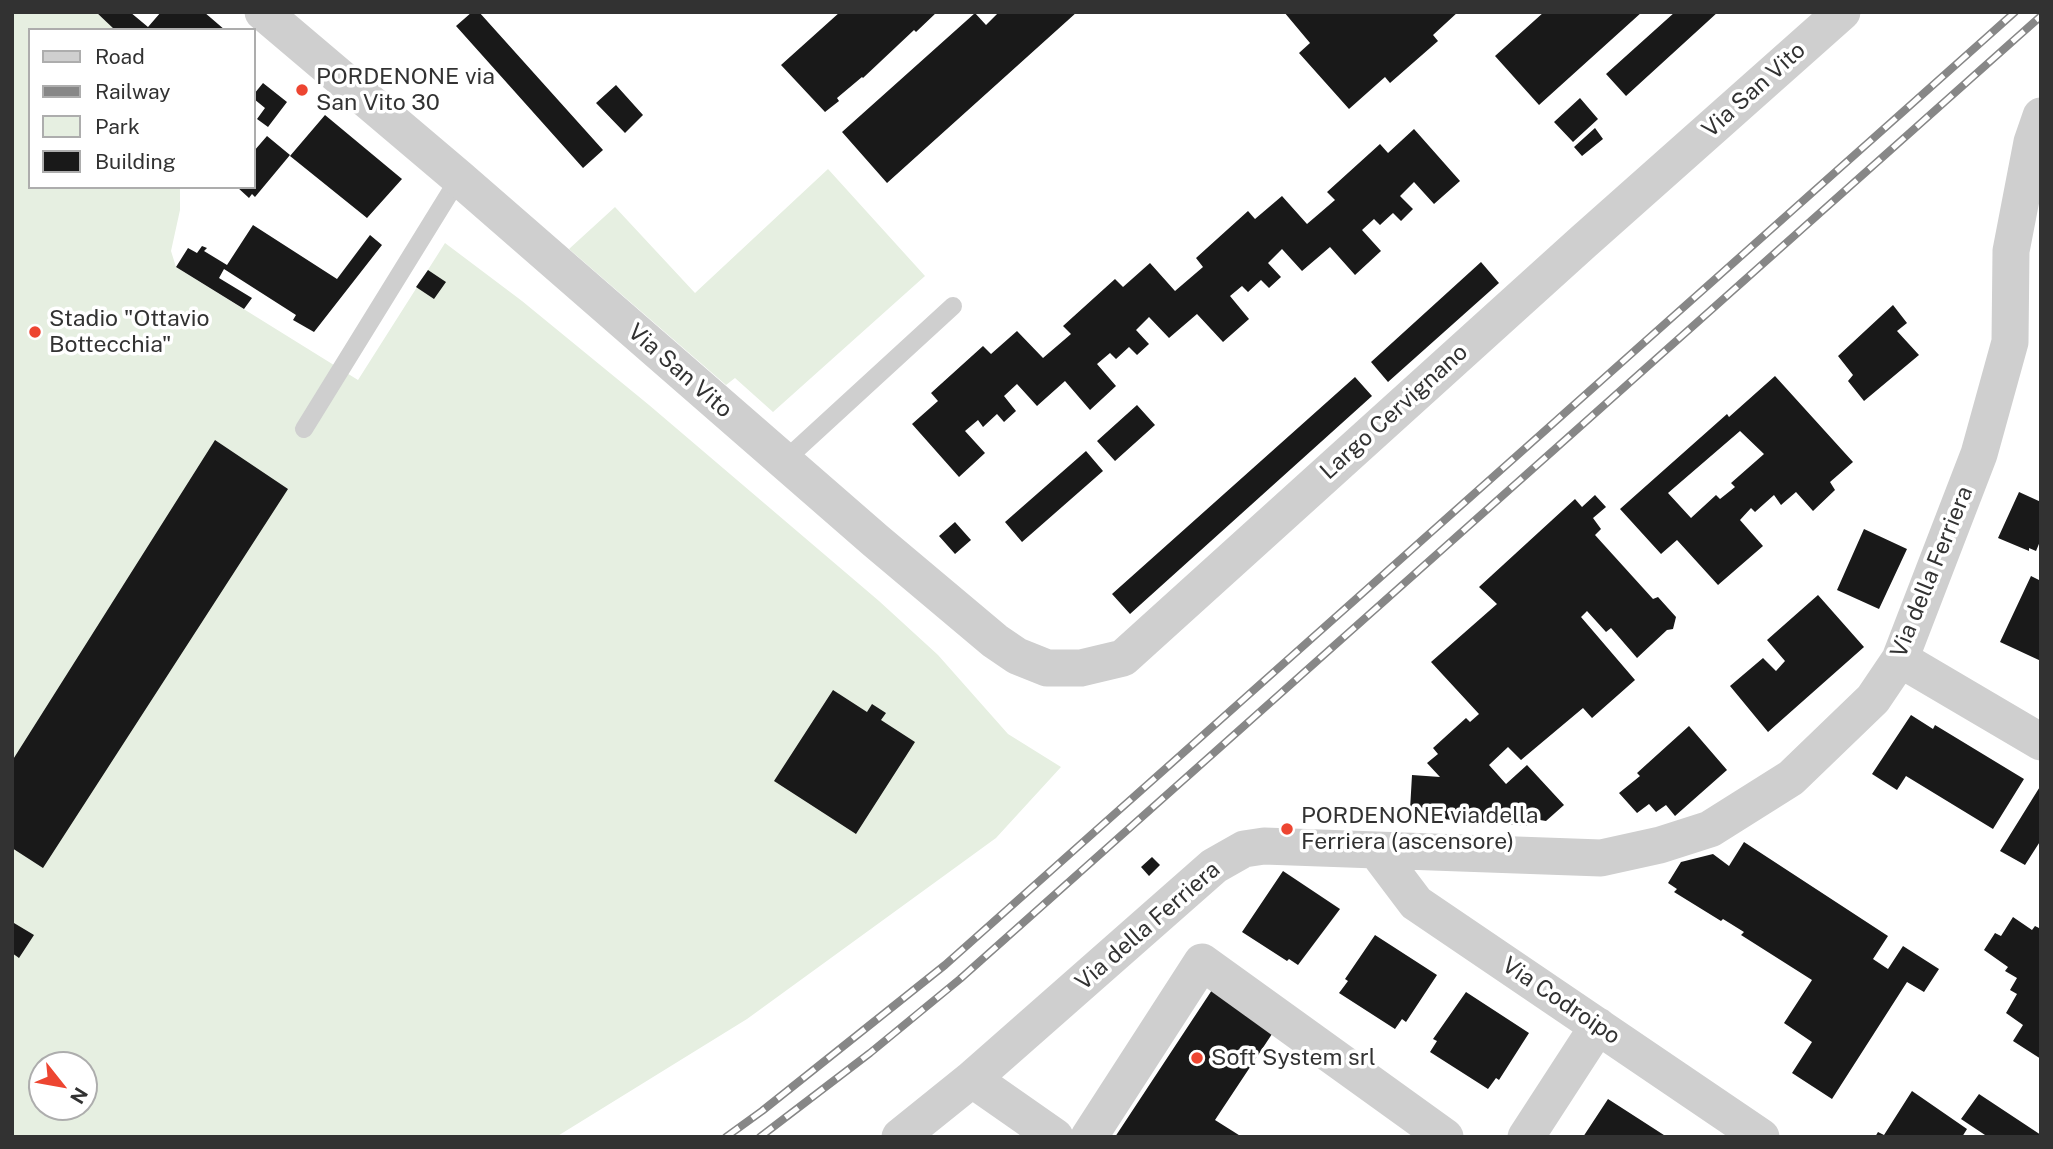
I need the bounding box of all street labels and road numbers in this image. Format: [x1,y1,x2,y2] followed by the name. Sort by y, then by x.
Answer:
[1697,37,1811,143] street label: Via San Vito
[622,318,738,424] street label: Via San Vito
[1315,339,1473,485] street label: Largo Cervignano
[1885,482,1979,662] street label: Via della Ferriera
[1070,856,1226,996] street label: Via della Ferriera
[1497,951,1625,1051] street label: Via Codroipo

